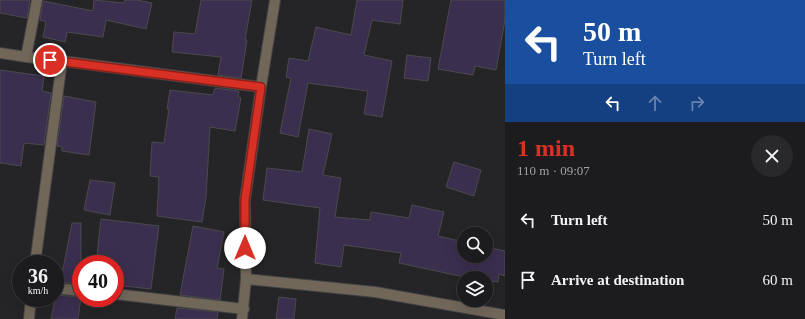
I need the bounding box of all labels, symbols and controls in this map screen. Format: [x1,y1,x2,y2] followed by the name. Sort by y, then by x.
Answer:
[517,16,569,68] icon: left
[583,16,641,47] text: 50 m
[33,43,67,77] pin
[39,49,61,71] icon: arrive
[583,49,646,69] text: Turn left
[602,92,624,114] icon: left
[644,92,666,114] icon: ahead
[686,92,708,114] icon: right
[517,135,575,161] text: 1 min
[751,135,793,177] button: close
[517,163,590,178] text: 110 m · 09:07
[517,209,539,231] icon: left
[551,212,608,228] text: Turn left
[763,212,793,228] text: 50 m
[224,227,266,269] position arrow
[457,227,493,307] map controls
[457,227,493,263] button: search
[72,255,124,307] speed limit sign: 40
[28,265,48,287] text: 36
[517,269,539,291] icon: arrive
[457,271,493,307] button: layers
[551,272,684,288] text: Arrive at destination
[763,272,793,288] text: 60 m
[28,285,48,296] text: km/h

